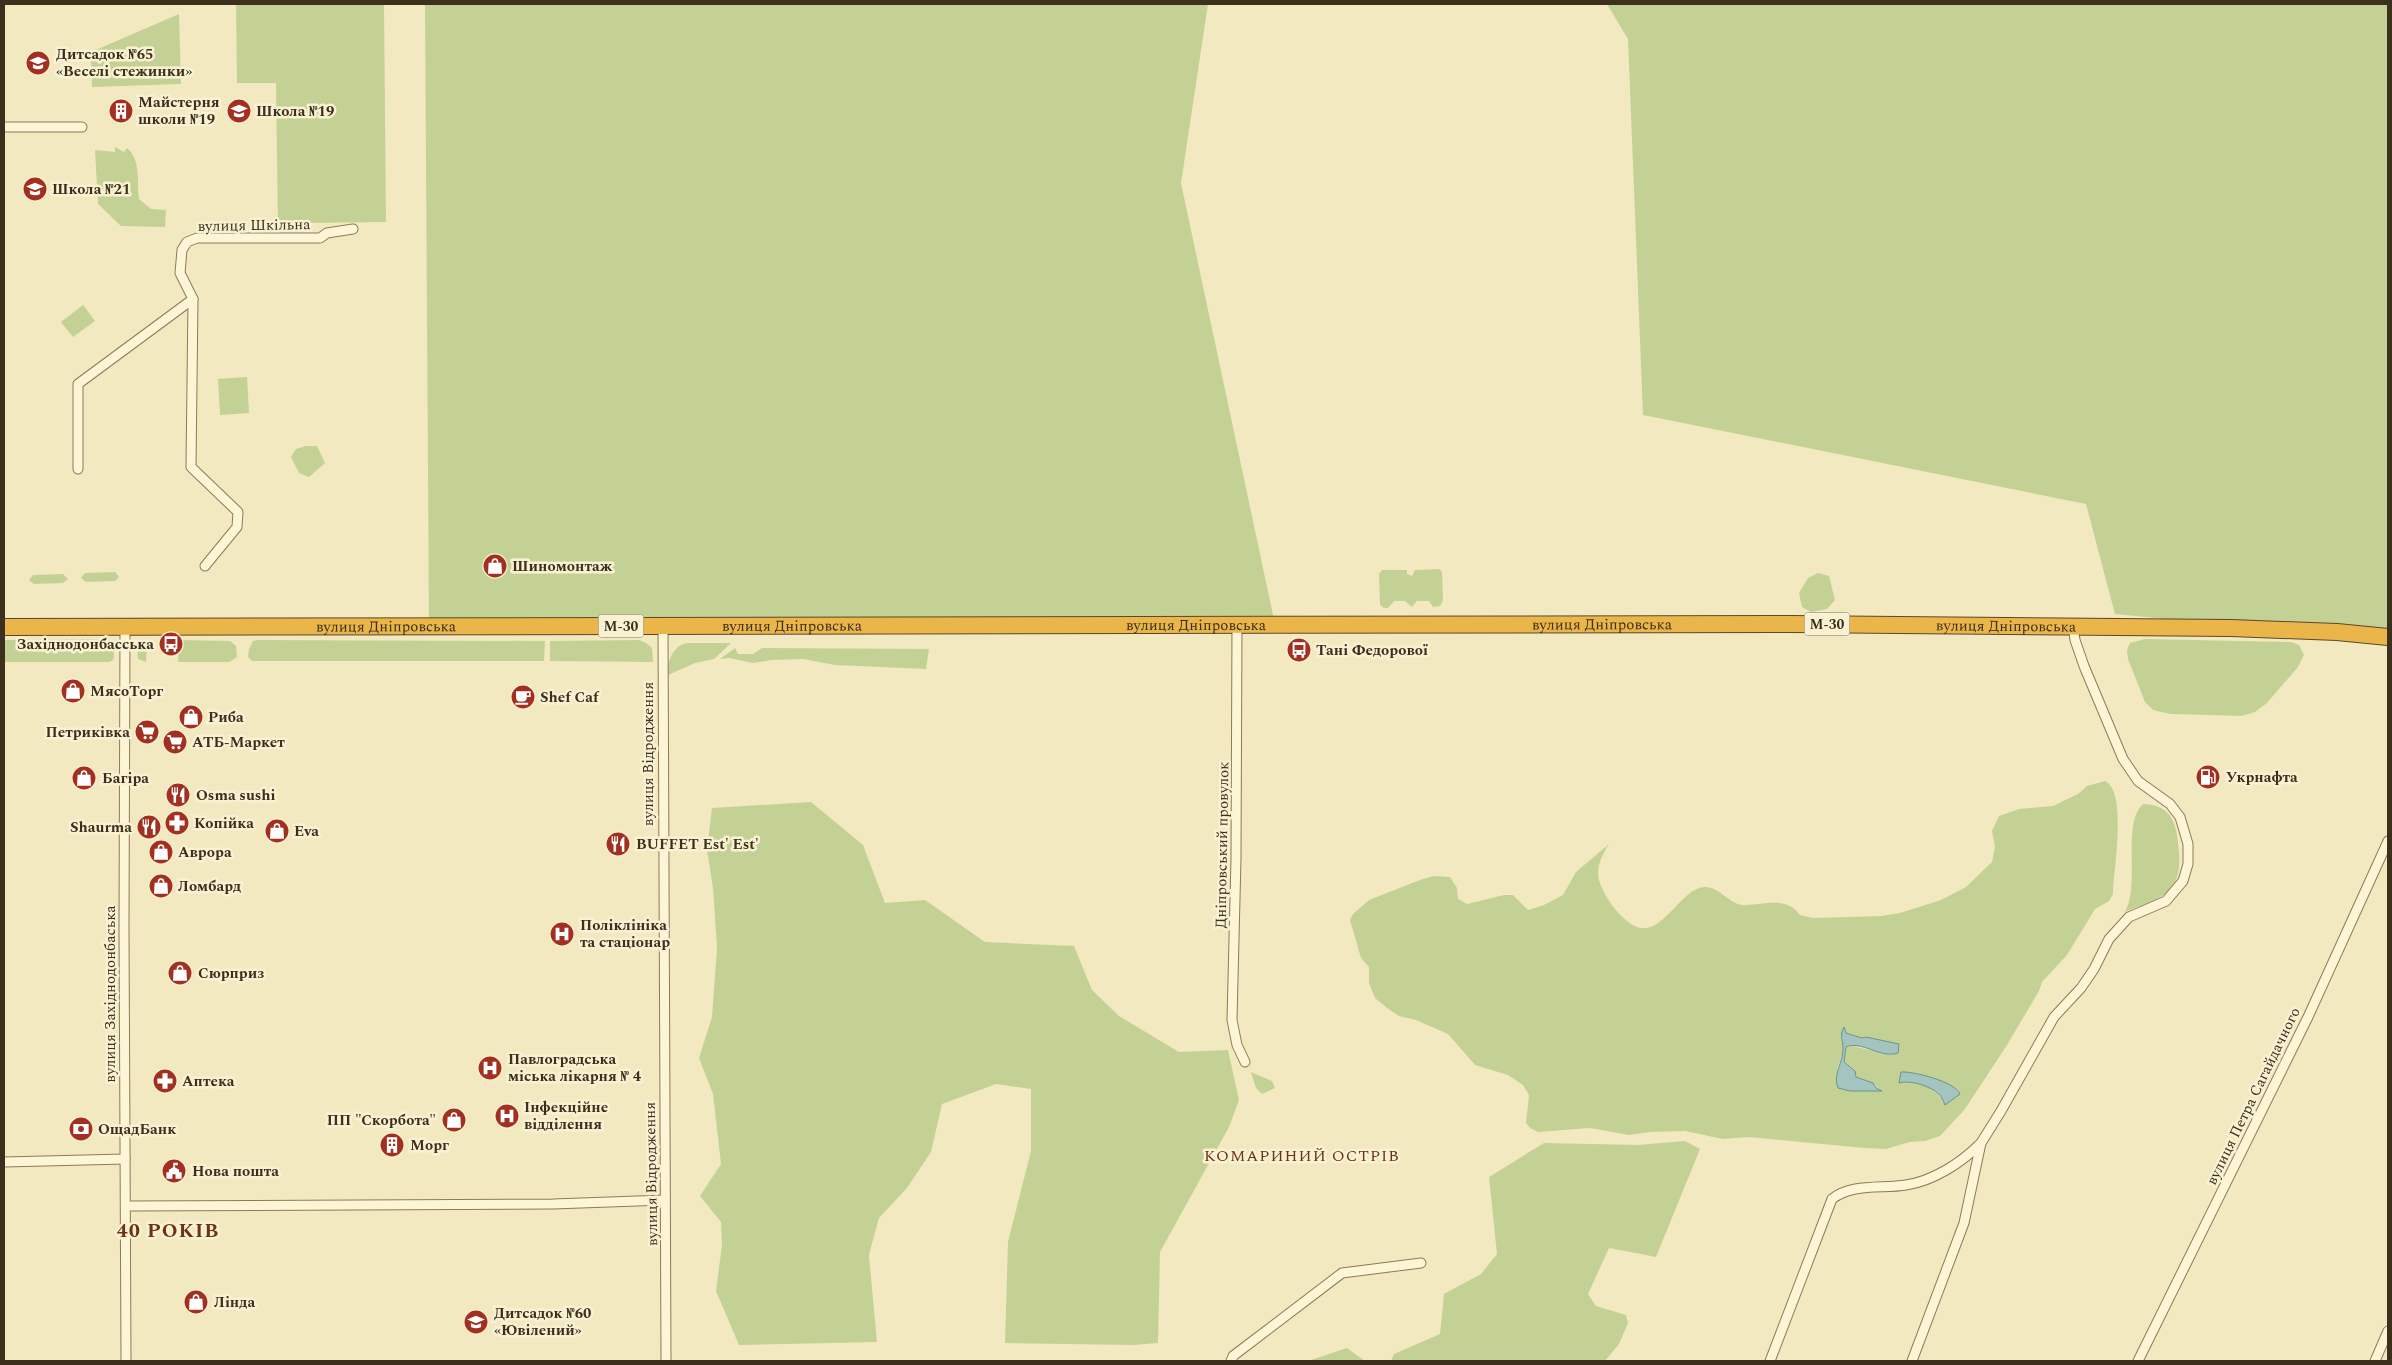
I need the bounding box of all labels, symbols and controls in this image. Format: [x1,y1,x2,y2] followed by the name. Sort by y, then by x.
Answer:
[56,43,192,83] place label: Дитсадок №65 «Веселі стежинки»
[25,50,51,76] school or university icon: Дитсадок №65 «Веселі стежинки»
[138,91,220,131] place label: Майстерня школи №19
[108,98,134,124] building icon: Майстерня школи №19
[226,98,252,124] school or university icon: Школа №19
[256,100,334,123] place label: Школа №19
[22,176,48,202] school or university icon: Школа №21
[52,178,130,201] place label: Школа №21
[197,213,311,238] street label: вулиця Шкільна
[482,553,508,579] shop icon: Шиномонтаж
[512,555,613,578] place label: Шиномонтаж
[1804,612,1850,636] road number: М-30
[1532,613,1673,636] street label: вулиця Дніпровська
[598,614,644,638] road number: М-30
[1126,614,1267,637] street label: вулиця Дніпровська
[1936,614,2077,639] street label: вулиця Дніпровська
[316,615,457,638] street label: вулиця Дніпровська
[722,615,863,638] street label: вулиця Дніпровська
[158,631,184,657] bus stop icon: Західнодонбасська
[17,633,154,656] place label: Західнодонбасська
[1286,637,1312,663] bus stop icon: Тані Федорової
[1316,639,1428,662] place label: Тані Федорової
[60,678,86,704] shop icon: МясоТорг
[90,680,163,703] place label: МясоТорг
[637,682,660,826] street label: вулиця Відродження
[510,684,536,710] cafe icon: Shef Caf
[540,686,600,709] place label: Shef Caf
[178,704,204,730] shop icon: Риба
[208,706,244,729] place label: Риба
[134,719,160,745] supermarket icon: Петриківка
[46,721,130,744] place label: Петриківка
[162,729,188,755] supermarket icon: АТБ-Маркет
[192,731,285,754] place label: АТБ-Маркет
[1210,761,1235,929] street label: Дніпровський провулок
[2195,764,2221,790] fuel station icon: Укрнафта
[71,765,97,791] shop icon: Багiра
[2226,766,2298,789] place label: Укрнафта
[102,767,149,790] place label: Багiра
[165,782,191,808] restaurant icon: Osma sushi
[196,784,276,807] place label: Osma sushi
[164,810,190,836] pharmacy icon: Копiйка
[194,812,254,835] place label: Копiйка
[136,814,162,840] restaurant icon: Shaurma
[70,816,132,839] place label: Shaurma
[264,818,290,844] shop icon: Eva
[294,820,319,843] place label: Eva
[605,831,631,857] restaurant icon: BUFFET Est' Est'
[636,833,759,856] place label: BUFFET Est' Est'
[148,839,174,865] shop icon: Аврора
[178,841,232,864] place label: Аврора
[148,873,174,899] shop icon: Ломбард
[178,875,241,898] place label: Ломбард
[99,905,122,1083] street label: вулиця Західнодонбаська
[580,914,670,954] place label: Поліклініка та стаціонар
[549,921,575,947] hospital icon: Поліклініка та стаціонар
[167,960,193,986] shop icon: Сюрприз
[198,962,264,985] place label: Сюрприз
[2200,1003,2307,1189] street label: вулиця Петра Сагайдачного
[508,1048,642,1088] place label: Павлоградська міська лікарня № 4
[477,1055,503,1081] hospital icon: Павлоградська міська лікарня № 4
[152,1068,178,1094] pharmacy icon: Аптека
[182,1070,235,1093] place label: Аптека
[524,1096,608,1136] place label: Інфекційне відділення
[639,1102,664,1246] street label: вулиця Відродження
[494,1103,520,1129] hospital icon: Інфекційне відділення
[441,1107,467,1133] shop icon: ПП "Скорбота"
[327,1109,436,1132] place label: ПП "Скорбота"
[68,1116,94,1142] bank icon: ОщадБанк
[98,1118,176,1141] place label: ОщадБанк
[379,1132,405,1158] building icon: Морг
[410,1134,449,1157] place label: Морг
[1204,1144,1400,1168] district label: КОМАРИНИЙ ОСТРІВ
[161,1158,187,1184] public building icon: Нова пошта
[192,1160,279,1183] place label: Нова пошта
[117,1216,219,1246] district label: 40 РОКІВ
[183,1289,209,1315] shop icon: Лінда
[214,1291,255,1314] place label: Лінда
[494,1302,592,1342] place label: Дитсадок №60 «Ювілений»
[463,1309,489,1335] school or university icon: Дитсадок №60 «Ювілений»

